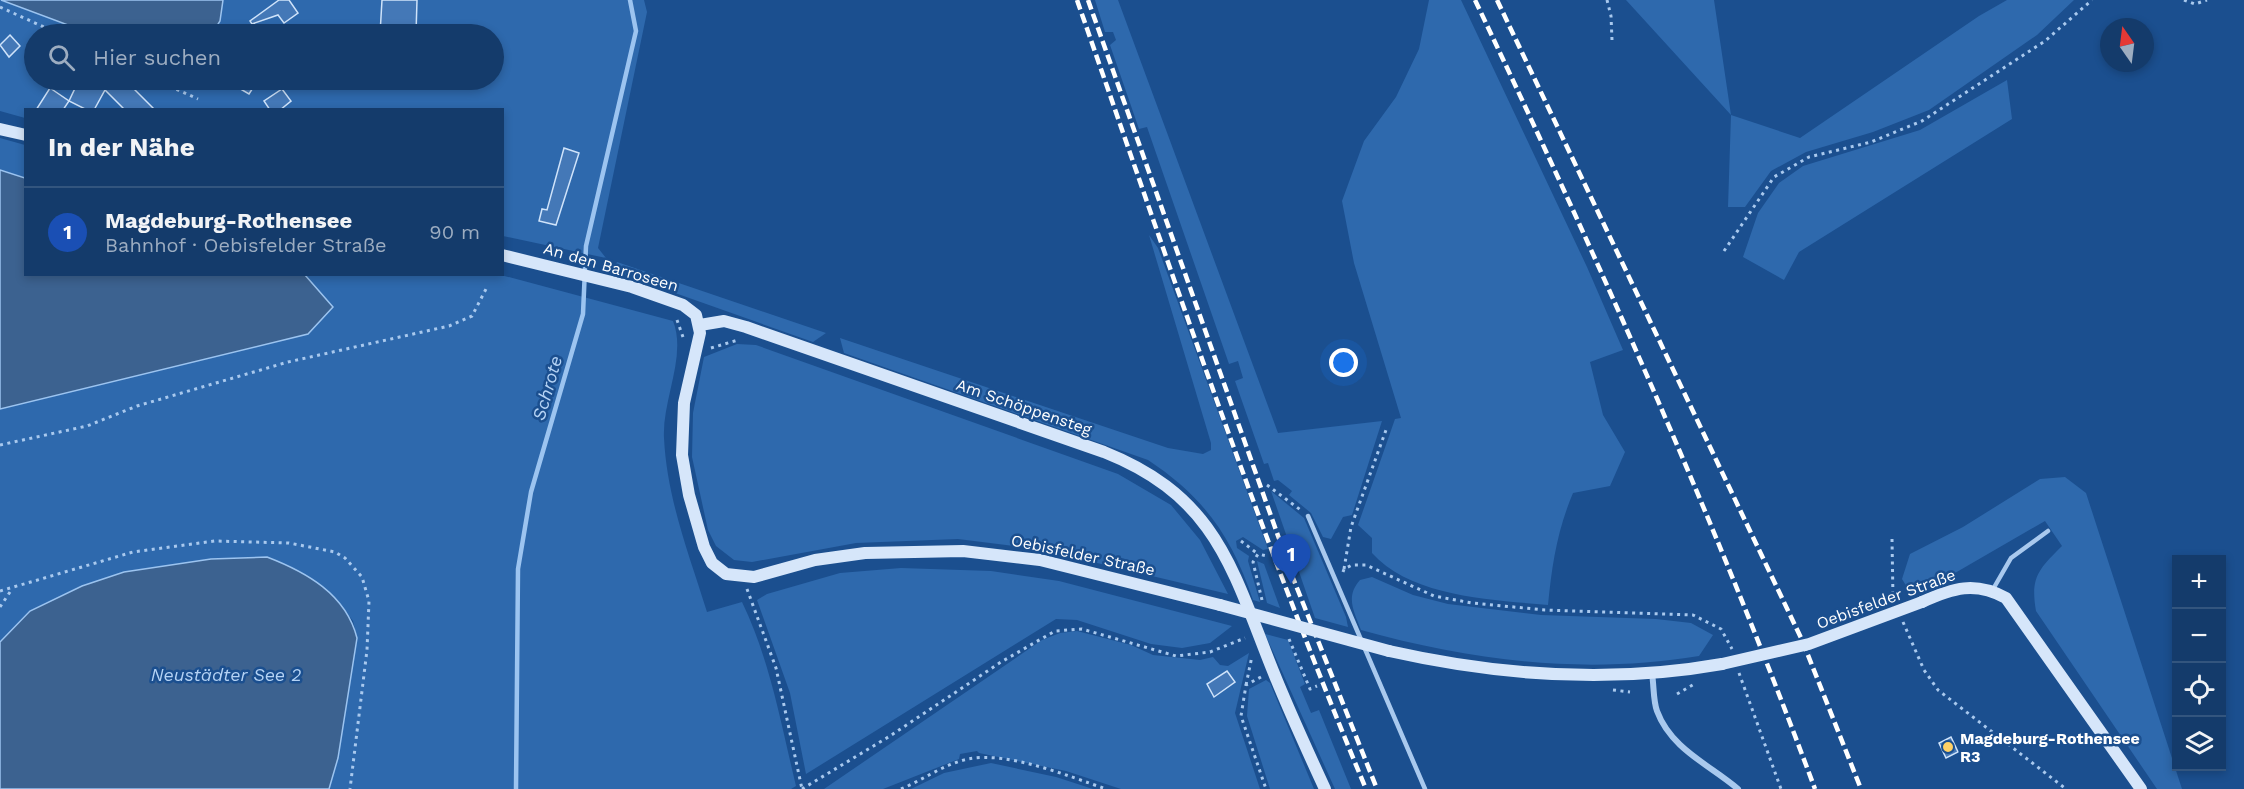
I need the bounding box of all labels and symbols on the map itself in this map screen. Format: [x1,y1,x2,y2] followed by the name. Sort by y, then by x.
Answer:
[2100,18,2154,72] north arrow
[541,239,681,295] street label: An den Barroseen
[1329,348,1358,377] your location
[528,353,566,423] water label: Schrote
[954,375,1095,439] street label: Am Schöppensteg
[1009,530,1157,580] street label: Oebisfelder Straße
[1272,534,1310,584] pin: 1
[1814,565,1958,633] street label: Oebisfelder Straße
[151,664,301,685] water label: Neustädter See 2
[1960,729,2140,766] place label: Magdeburg-Rothensee R3
[1941,740,1955,754] marker: Magdeburg-Rothensee R3

